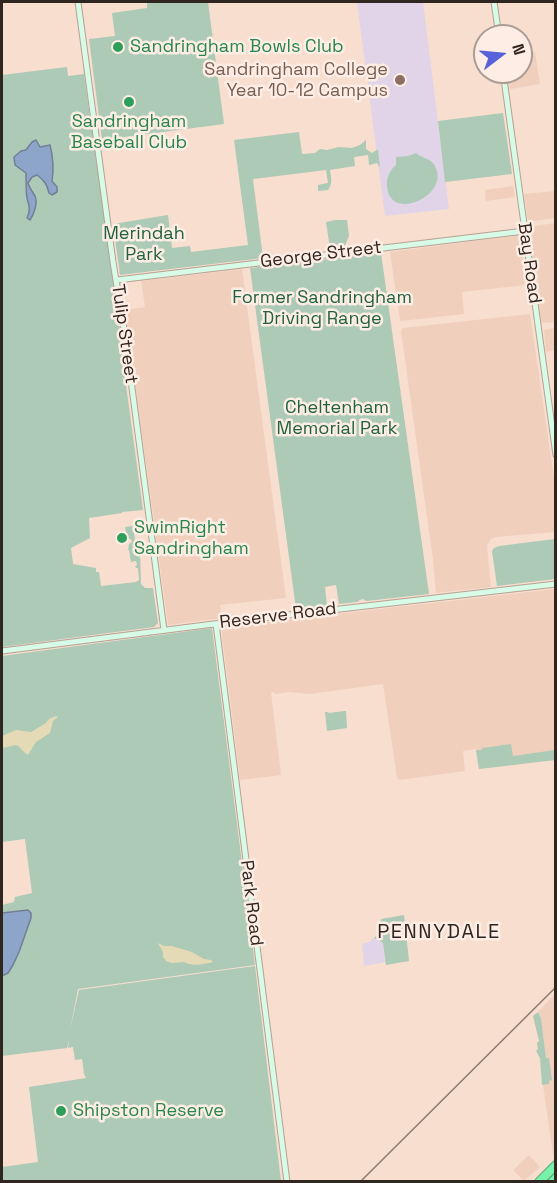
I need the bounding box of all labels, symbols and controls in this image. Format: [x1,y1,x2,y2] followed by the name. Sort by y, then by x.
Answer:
[473,24,533,84] north arrow
[130,36,344,58] place label: Sandringham Bowls Club
[111,40,125,54] marker: Sandringham Bowls Club
[507,41,530,57] text: N
[204,59,388,101] place label: Sandringham College Year 10-12 Campus
[393,73,407,87] marker: Sandringham College Year 10-12 Campus
[122,95,136,109] marker: Sandringham Baseball Club
[71,111,187,154] place label: Sandringham Baseball Club
[513,221,545,305] street label: Bay Road
[103,223,185,266] park label: Merindah Park
[259,237,383,273] street label: George Street
[106,283,142,385] street label: Tulip Street
[232,287,412,330] park label: Former Sandringham Driving Range
[277,397,397,440] park label: Cheltenham Memorial Park
[134,517,249,560] place label: SwimRight Sandringham
[115,531,129,545] marker: SwimRight Sandringham
[218,598,338,634] street label: Reserve Road
[235,859,267,947] street label: Park Road
[377,921,501,945] district label: PENNYDALE
[73,1100,224,1122] place label: Shipston Reserve
[54,1104,68,1118] marker: Shipston Reserve

